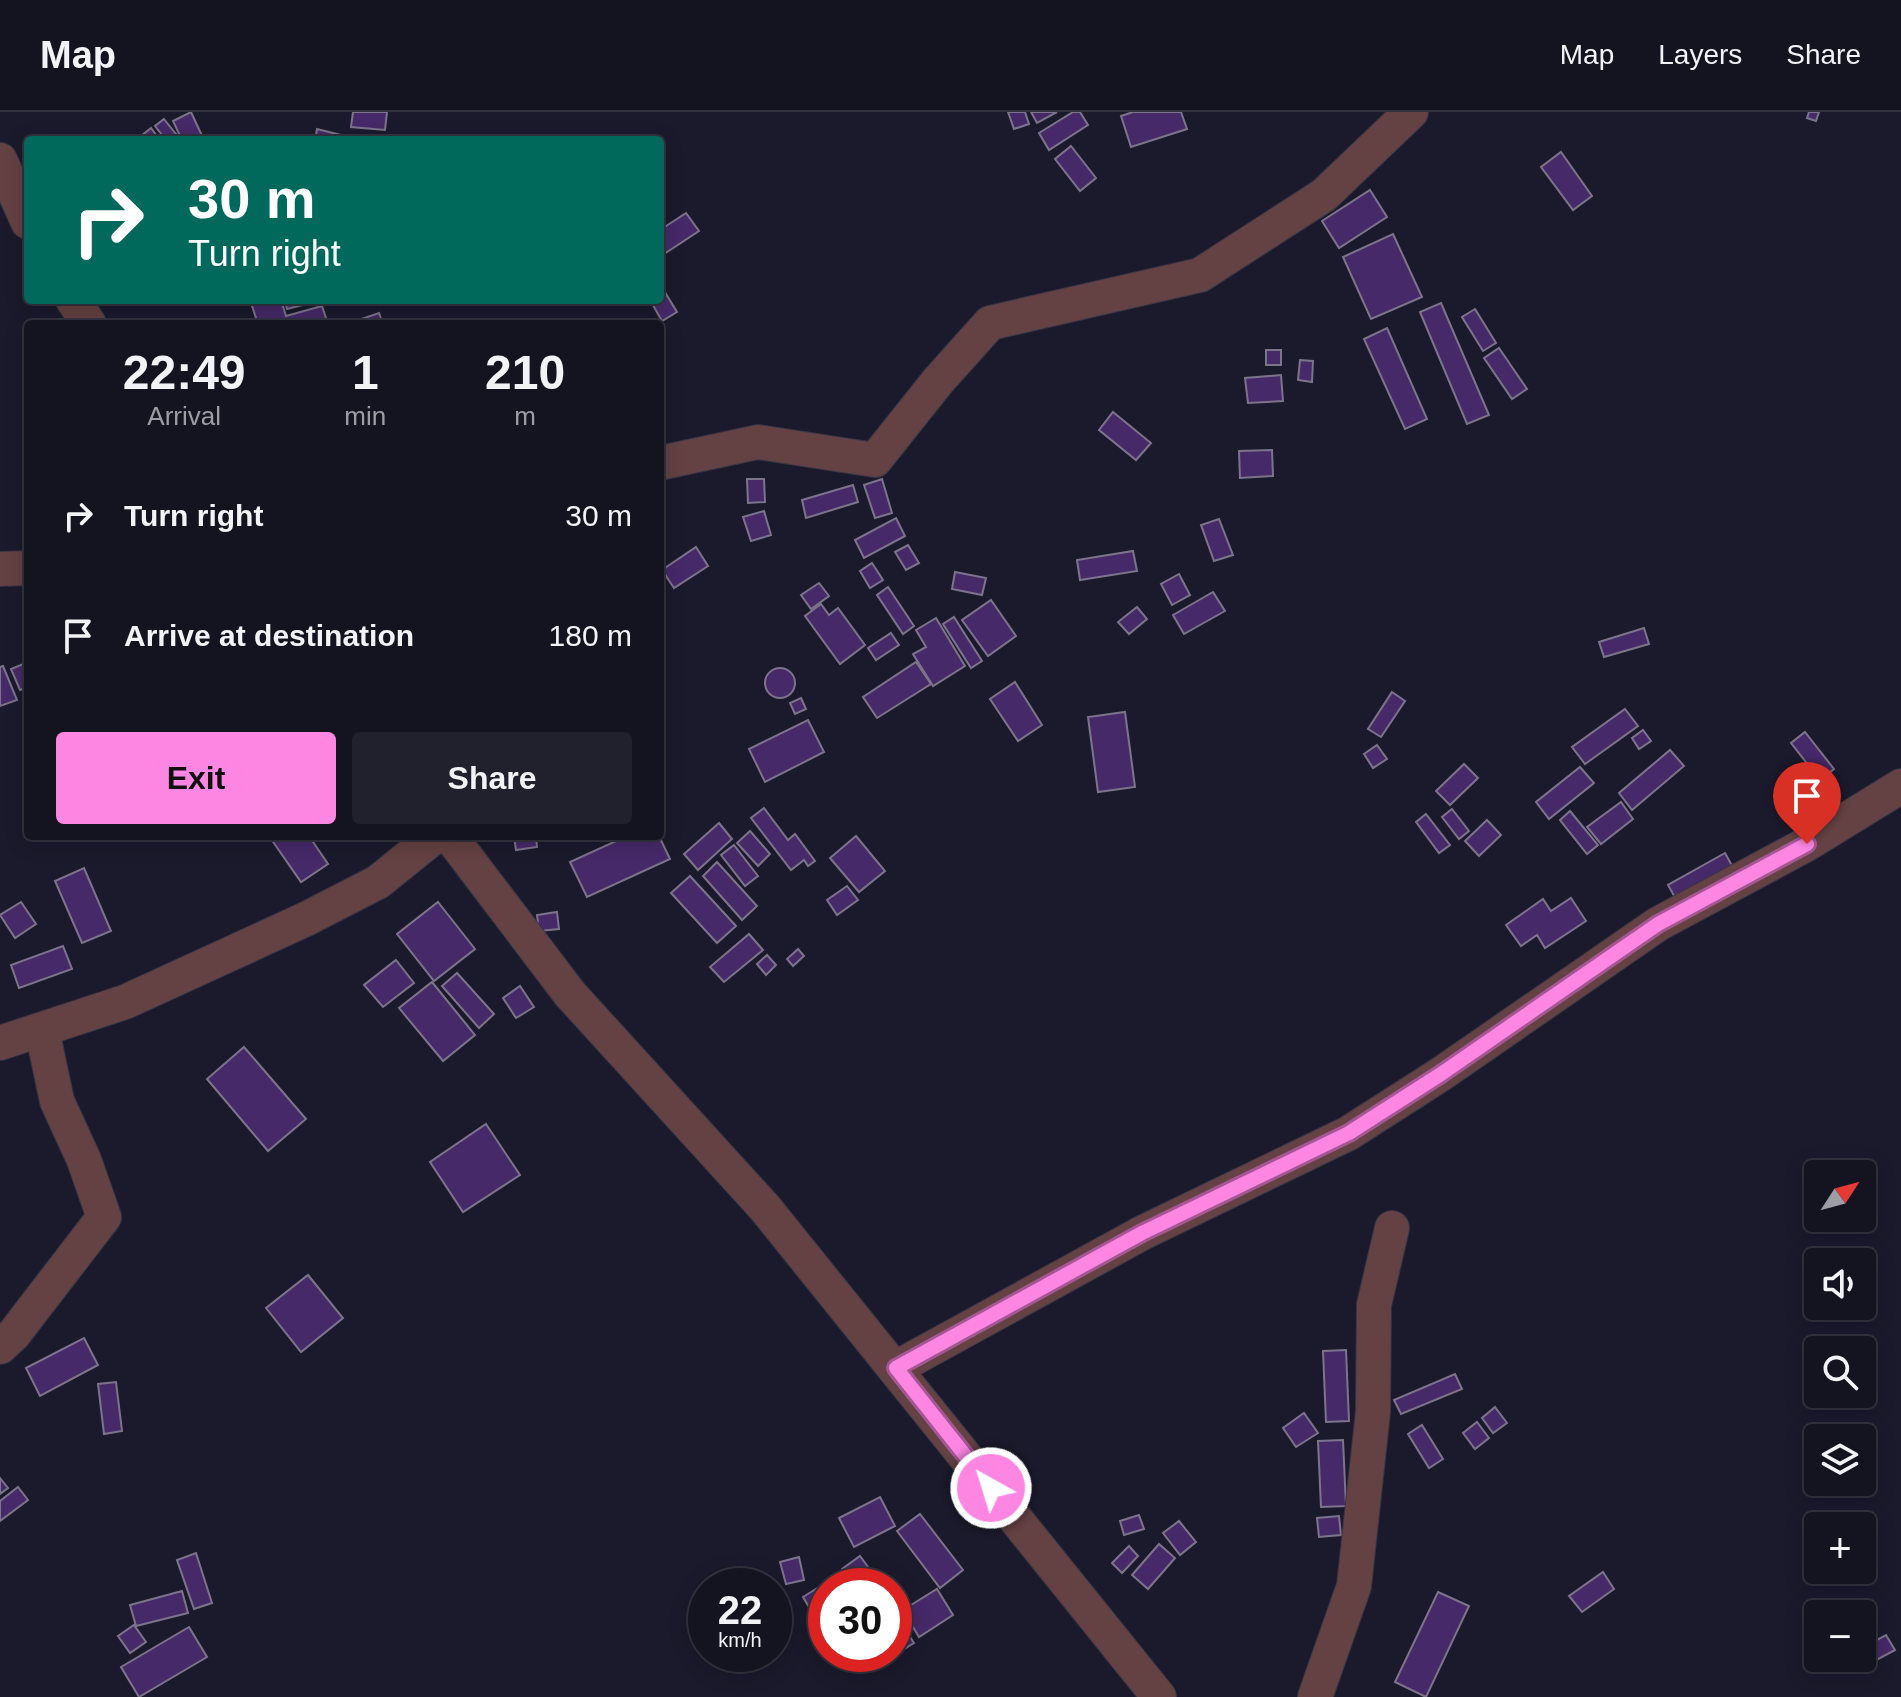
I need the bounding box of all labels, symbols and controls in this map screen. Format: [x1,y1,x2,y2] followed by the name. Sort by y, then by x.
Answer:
[40,34,116,76] text: Map
[1560,39,1614,70] text: Map
[1658,39,1742,70] text: Layers
[1786,39,1861,70] text: Share
[188,167,316,230] text: 30 m
[56,168,160,272] icon: right
[188,233,341,274] text: Turn right
[123,346,246,399] text: 22:49
[352,346,379,399] text: 1
[485,346,565,399] text: 210
[147,401,221,431] text: Arrival
[344,401,386,431] text: min
[514,401,536,431] text: m
[56,494,100,538] icon: right
[124,499,263,532] text: Turn right
[565,499,632,532] text: 30 m
[56,614,100,658] icon: arrive
[124,619,414,652] text: Arrive at destination
[549,619,632,652] text: 180 m
[56,732,336,824] button: Exit
[352,732,632,824] button: Share
[1773,762,1841,844] pin
[1785,774,1829,818] icon: arrive
[1804,1160,1876,1232] north arrow
[1804,1160,1876,1672] map controls
[1804,1248,1876,1320] button: sound
[1804,1336,1876,1408] button: search
[1804,1424,1876,1496] button: layers
[949,1446,1033,1530] position arrow
[1804,1512,1876,1584] button: +
[808,1568,912,1672] speed limit sign: 30
[718,1588,762,1632] text: 22
[1804,1600,1876,1672] button: −
[718,1629,762,1651] text: km/h

